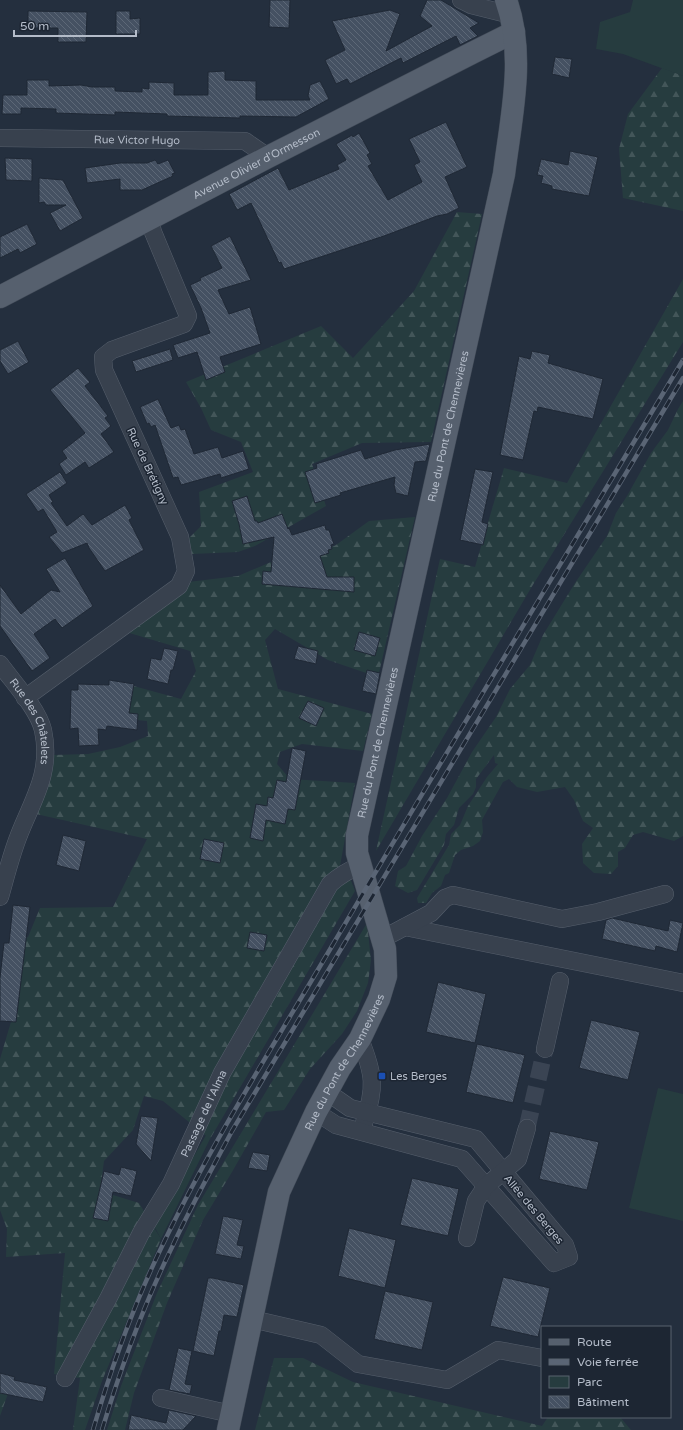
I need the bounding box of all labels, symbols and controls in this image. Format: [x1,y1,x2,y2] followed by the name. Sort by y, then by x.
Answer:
[14,12,136,38] scale bar
[20,19,49,33] text: 50 m
[191,126,322,202] street label: Avenue Olivier d'Ormesson
[94,133,180,147] street label: Rue Victor Hugo
[425,350,472,503] street label: Rue du Pont de Chennevières
[124,425,171,507] street label: Rue de Brétigny
[355,666,401,819] street label: Rue du Pont de Chennevières
[7,676,51,765] street label: Rue des Châtelets
[302,992,387,1133] street label: Rue du Pont de Chennevières
[178,1068,230,1159] street label: Passage de l'Alma
[390,1070,447,1083] place label: Les Berges
[377,1071,387,1081] marker: Les Berges
[501,1172,566,1247] street label: Allée des Berges
[541,1326,671,1418] legend
[577,1335,612,1349] text: Route
[577,1355,639,1369] text: Voie ferrée
[577,1375,602,1389] text: Parc
[577,1395,629,1409] text: Bâtiment

